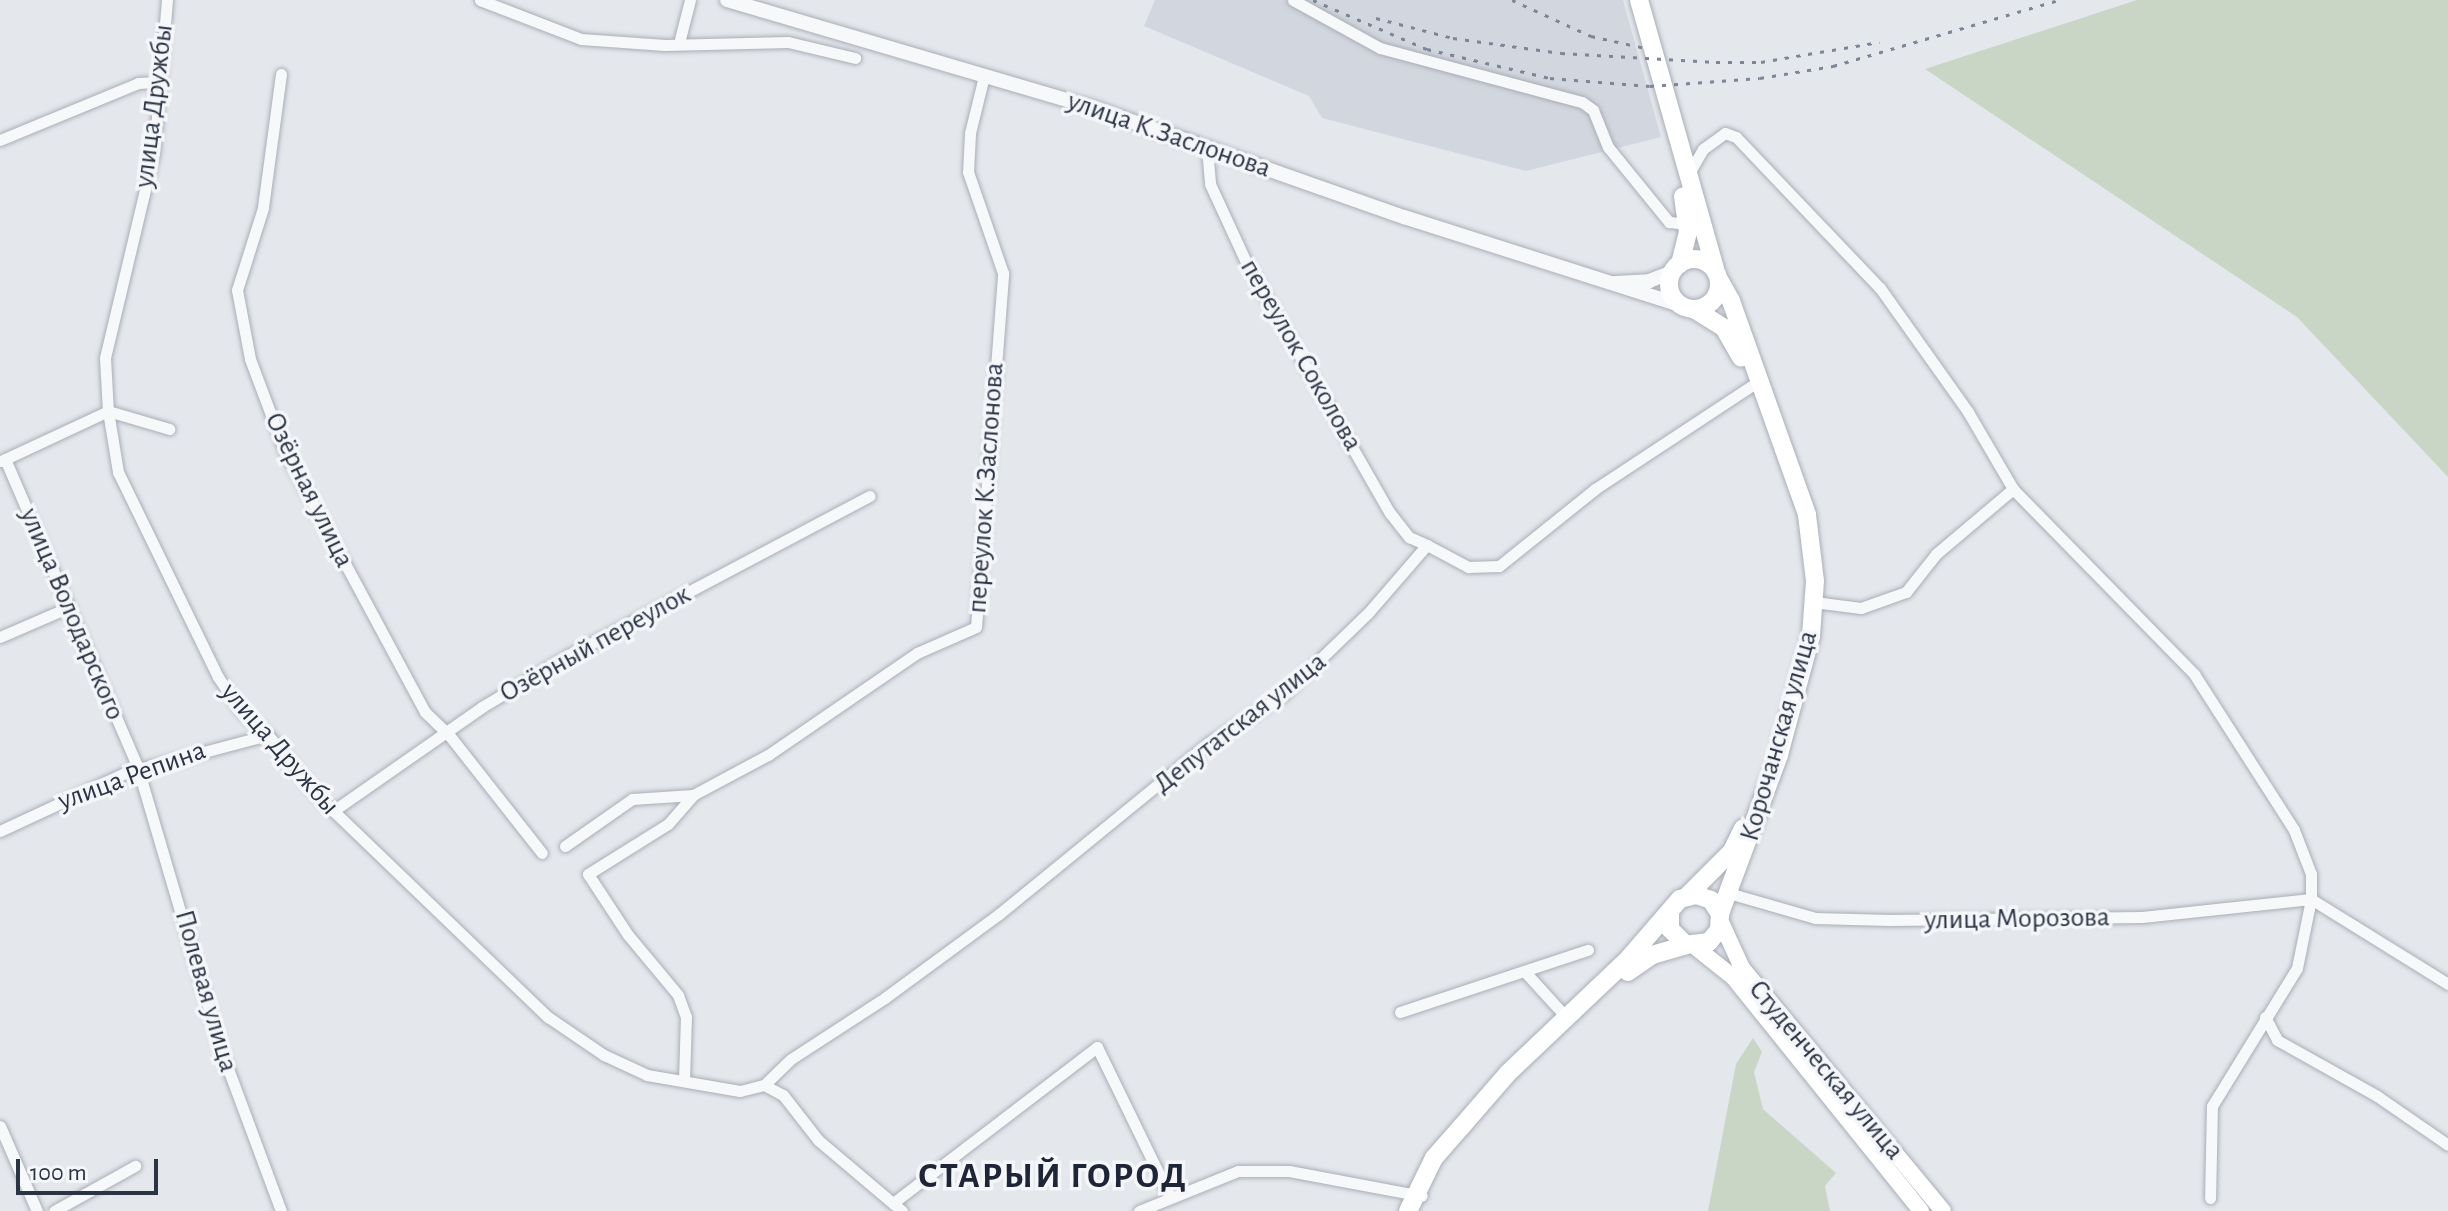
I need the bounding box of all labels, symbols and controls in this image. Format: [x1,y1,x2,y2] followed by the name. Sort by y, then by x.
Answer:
[127,22,181,190] street label: улица Дружбы
[1063,84,1275,186] street label: улица К.Заслонова
[1232,253,1370,457] street label: переулок Соколова
[960,362,1012,614] street label: переулок К.Заслонова
[257,407,361,573] street label: Озёрная улица
[12,503,132,725] street label: улица Володарского
[494,578,696,710] street label: Озёрный переулок
[1733,627,1825,845] street label: Корочанская улица
[1147,645,1333,801] street label: Депутатская улица
[213,676,347,822] street label: улица Дружбы
[54,734,210,818] street label: улица Репина
[1924,901,2110,937] street label: улица Морозова
[167,906,245,1076] street label: Полевая улица
[1741,973,1911,1167] street label: Студенческая улица
[20,1143,162,1193] scale bar
[918,1155,1188,1199] district label: СТАРЫЙ ГОРОД
[30,1161,87,1185] text: 100 m

